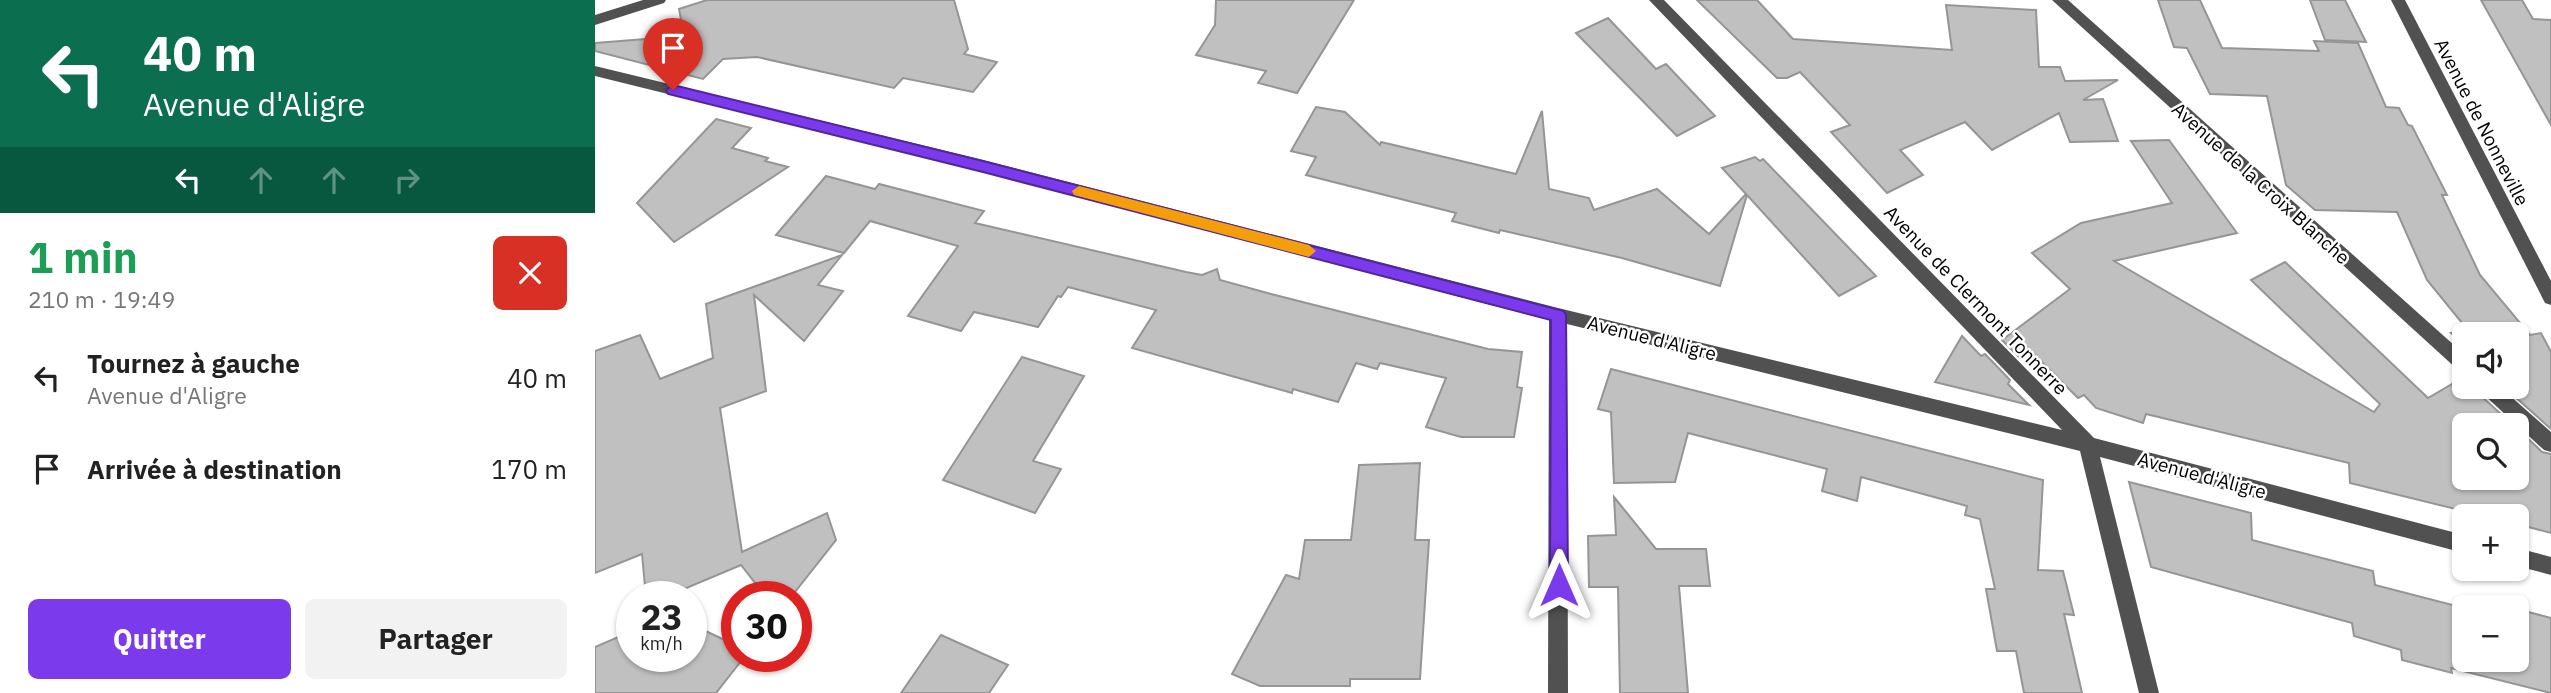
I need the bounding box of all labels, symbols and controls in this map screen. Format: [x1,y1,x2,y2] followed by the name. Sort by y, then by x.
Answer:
[643,18,703,90] pin
[143,21,257,84] text: 40 m
[28,28,119,119] icon: left
[654,29,692,67] icon: arrive
[2429,34,2535,210] street label: Avenue de Nonneville
[143,83,365,125] text: Avenue d'Aligre
[2167,97,2355,269] street label: Avenue de la Croix Blanche
[169,161,207,199] icon: left
[242,161,280,199] icon: ahead
[315,161,353,199] icon: ahead
[388,161,426,199] icon: right
[1879,200,2073,400] street label: Avenue de Clermont Tonnerre
[28,230,138,285] text: 1 min
[493,236,567,310] button: close
[28,284,175,314] text: 210 m · 19:49
[1585,310,1719,366] street label: Avenue d'Aligre
[2452,322,2529,672] map controls
[2452,322,2529,399] button: sound
[87,346,300,380] text: Tournez à gauche
[28,359,66,397] icon: left
[507,361,567,395] text: 40 m
[87,380,247,410] text: Avenue d'Aligre
[2452,413,2529,490] button: search
[2135,446,2269,504] street label: Avenue d'Aligre
[28,450,66,488] icon: arrive
[87,452,342,486] text: Arrivée à destination
[491,452,567,486] text: 170 m
[2452,504,2529,581] button: +
[1522,548,1596,622] position arrow
[721,581,812,672] speed limit sign: 30
[640,594,683,640] text: 23
[2452,595,2529,672] button: −
[28,599,291,679] button: Quitter
[305,599,567,679] button: Partager
[640,632,683,655] text: km/h

